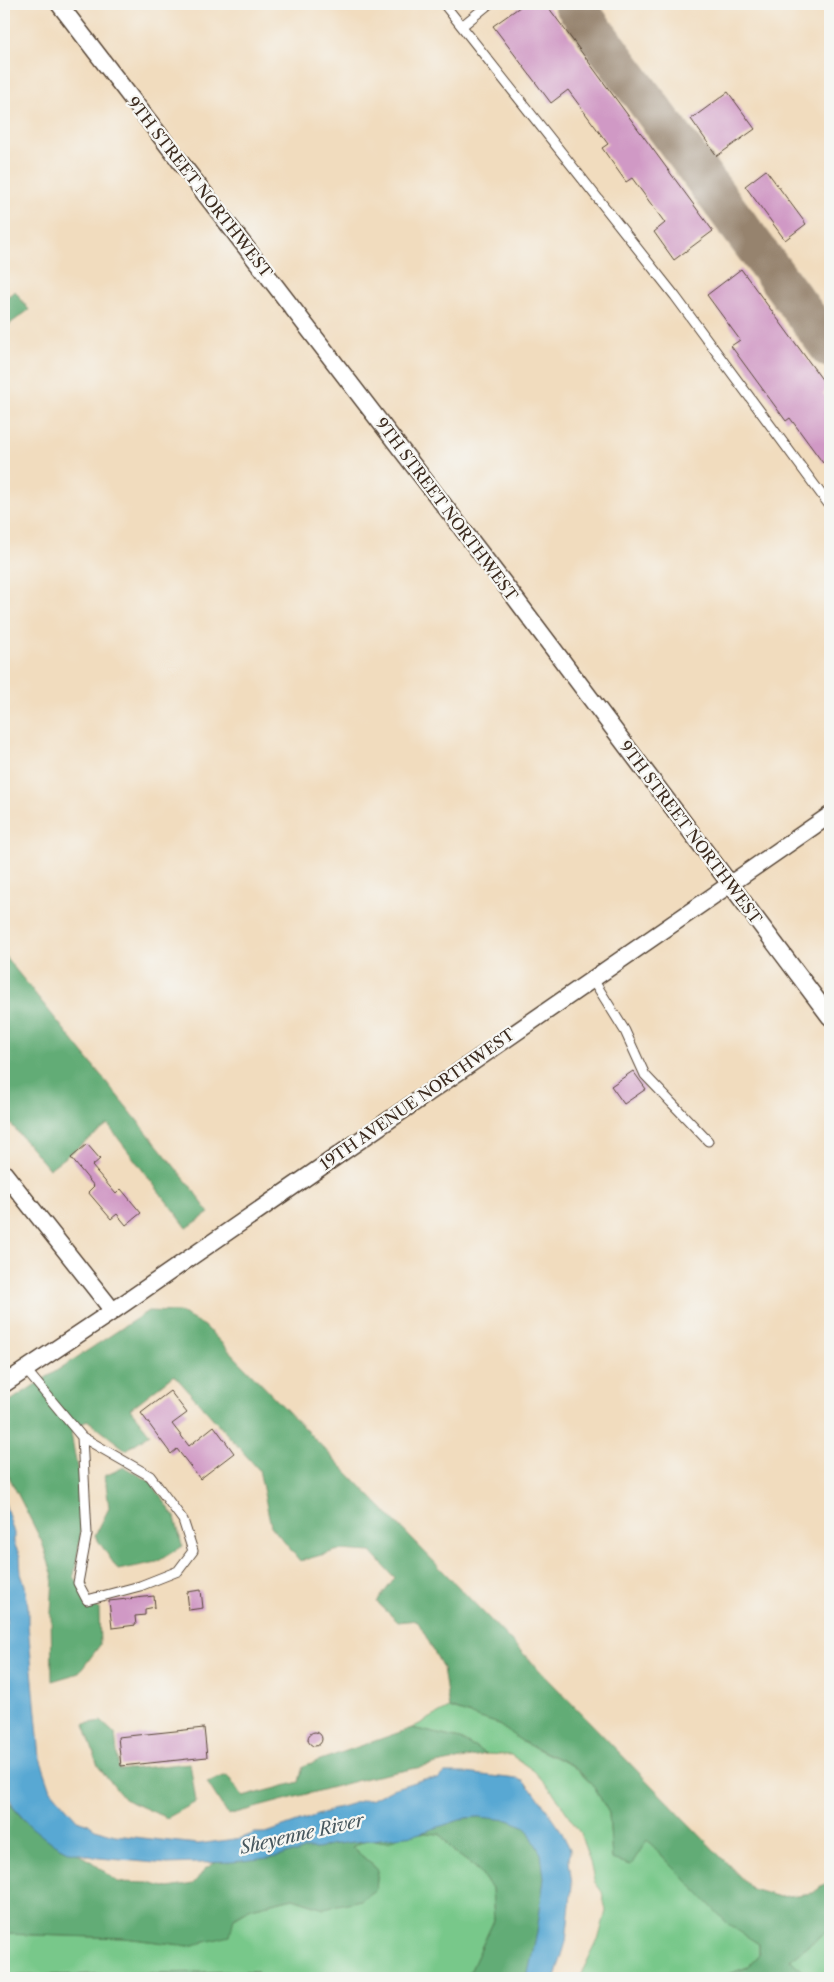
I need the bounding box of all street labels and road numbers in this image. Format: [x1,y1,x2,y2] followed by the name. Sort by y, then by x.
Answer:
[123,93,277,281] street label: 9TH STREET NORTHWEST
[372,414,522,604] street label: 9TH STREET NORTHWEST
[616,737,766,927] street label: 9TH STREET NORTHWEST
[316,1024,518,1174] street label: 19TH AVENUE NORTHWEST

